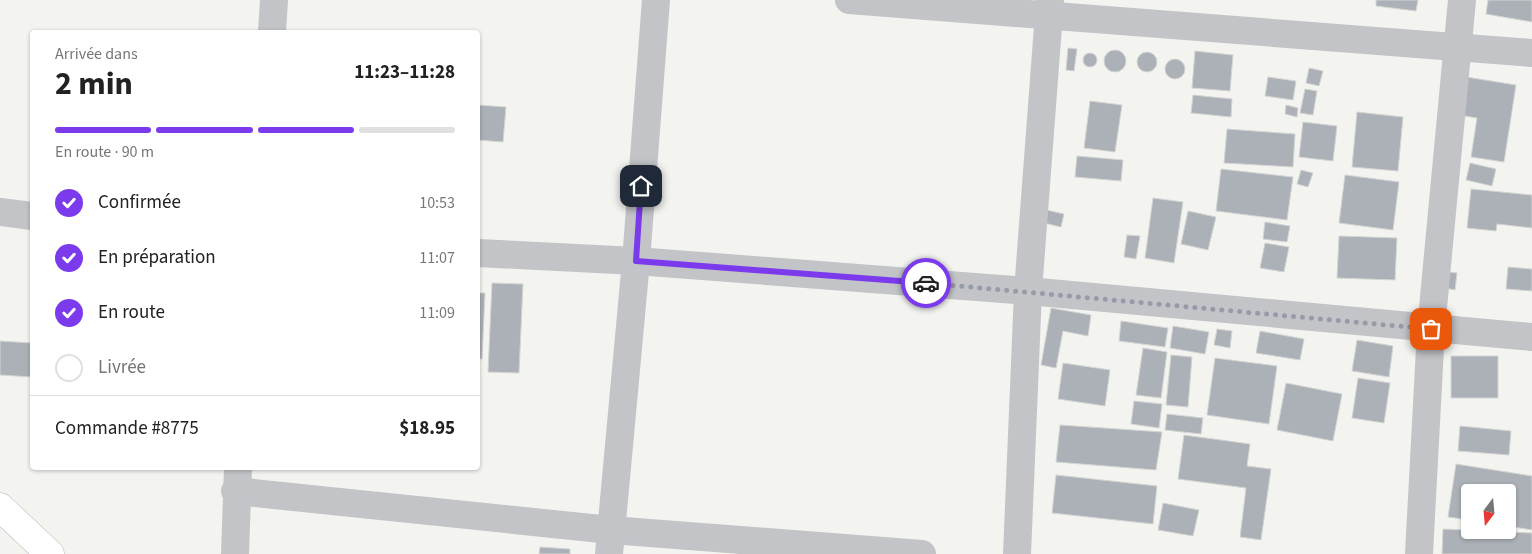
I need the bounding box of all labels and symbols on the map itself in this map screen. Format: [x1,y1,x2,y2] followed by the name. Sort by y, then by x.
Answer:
[620,165,662,207] pin
[901,258,951,308] courier
[1410,308,1452,350] pin
[1461,484,1516,539] north arrow

